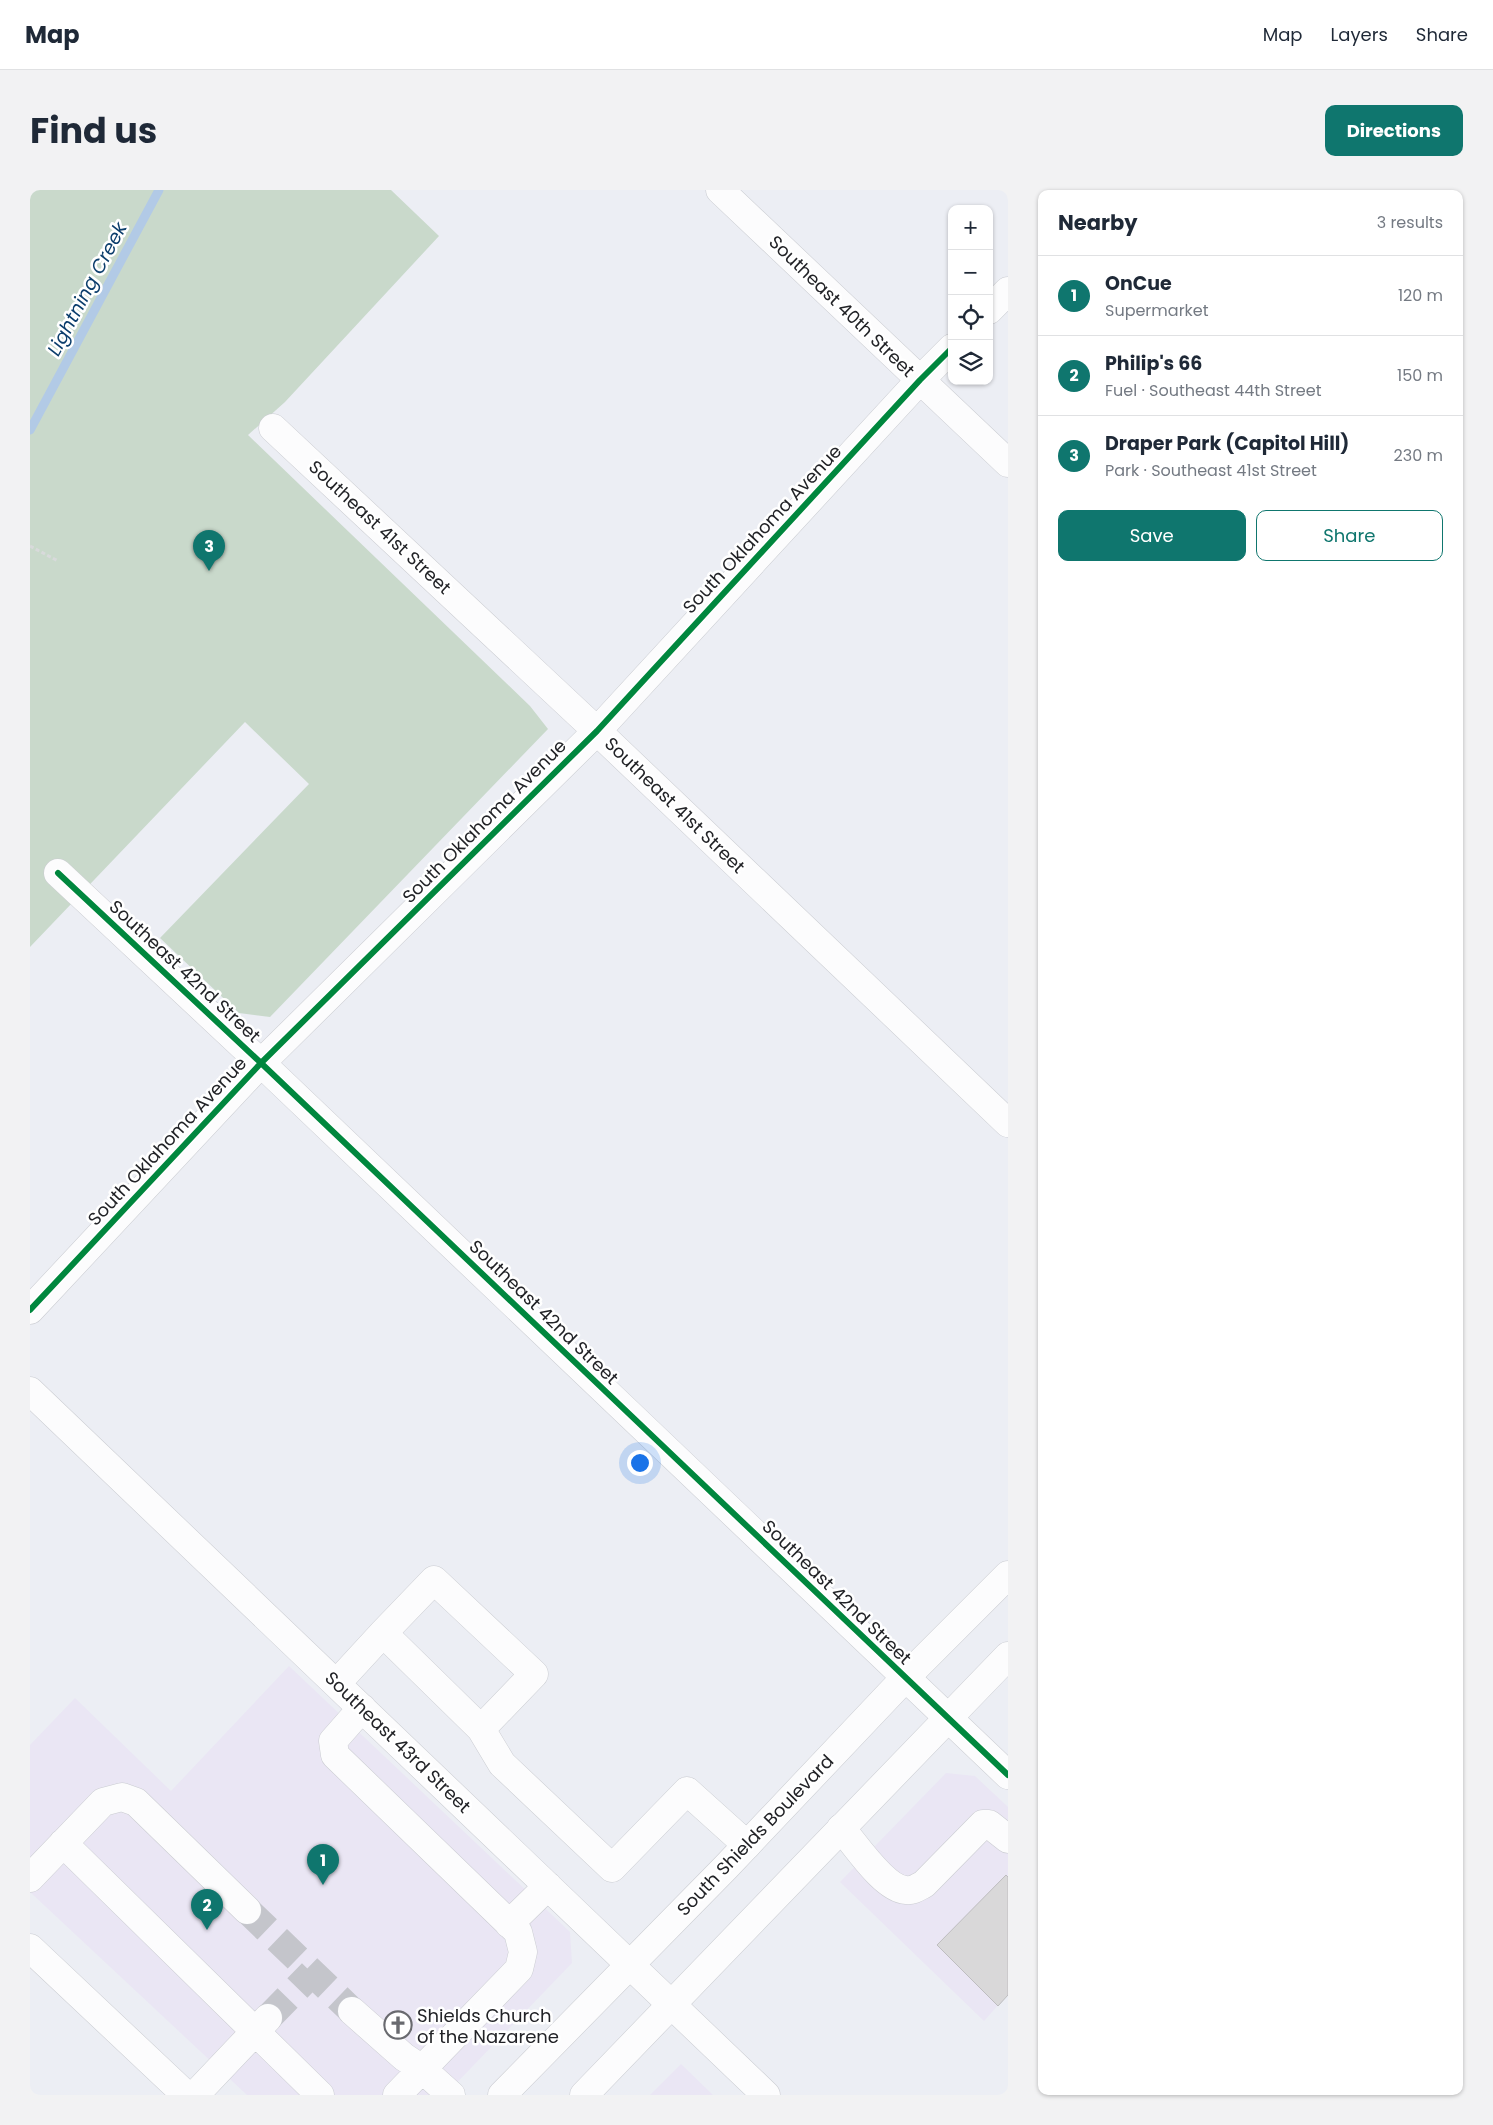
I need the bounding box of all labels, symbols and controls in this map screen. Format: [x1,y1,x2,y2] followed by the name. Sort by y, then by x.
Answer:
[25,18,80,51] text: Map
[1263,22,1303,47] text: Map
[1331,22,1388,47] text: Layers
[1416,22,1468,47] text: Share
[1325,105,1463,156] button: Directions
[30,106,157,155] text: Find us
[948,205,993,385] map controls
[948,205,993,250] button: +
[1058,208,1138,237] text: Nearby
[1377,211,1443,234] text: 3 results
[40,217,134,360] water label: Lightning Creek
[764,230,920,382] street label: Southeast 40th Street
[948,250,993,295] button: −
[1105,270,1172,297] text: OnCue
[1071,284,1077,307] text: 1
[1398,284,1443,307] text: 120 m
[948,295,993,340] button: locate
[1105,299,1209,322] text: Supermarket
[948,340,993,385] button: layers
[1105,350,1202,377] text: Philip's 66
[1069,364,1079,387] text: 2
[1397,364,1443,387] text: 150 m
[1105,379,1322,402] text: Fuel · Southeast 44th Street
[1105,430,1349,457] text: Draper Park (Capitol Hill)
[677,439,847,619] street label: South Oklahoma Avenue
[1069,444,1079,467] text: 3
[1394,444,1443,467] text: 230 m
[303,454,457,600] street label: Southeast 41st Street
[1105,459,1317,482] text: Park · Southeast 41st Street
[1058,510,1246,561] button: Save
[1256,510,1443,561] button: Share
[193,530,225,571] pin: 3
[599,731,751,879] street label: Southeast 41st Street
[396,733,572,909] street label: South Oklahoma Avenue
[104,894,266,1048] street label: Southeast 42nd Street
[82,1051,252,1231] street label: South Oklahoma Avenue
[464,1234,624,1390] street label: Southeast 42nd Street
[627,1450,653,1476] your location
[757,1514,917,1670] street label: Southeast 42nd Street
[320,1666,476,1818] street label: Southeast 43rd Street
[671,1749,839,1921] street label: South Shields Boulevard
[307,1844,339,1885] pin: 1
[191,1889,223,1930] pin: 2
[417,2003,559,2049] place label: Shields Church of the Nazarene
[383,2010,413,2040] church icon: Shields Church of the Nazarene

